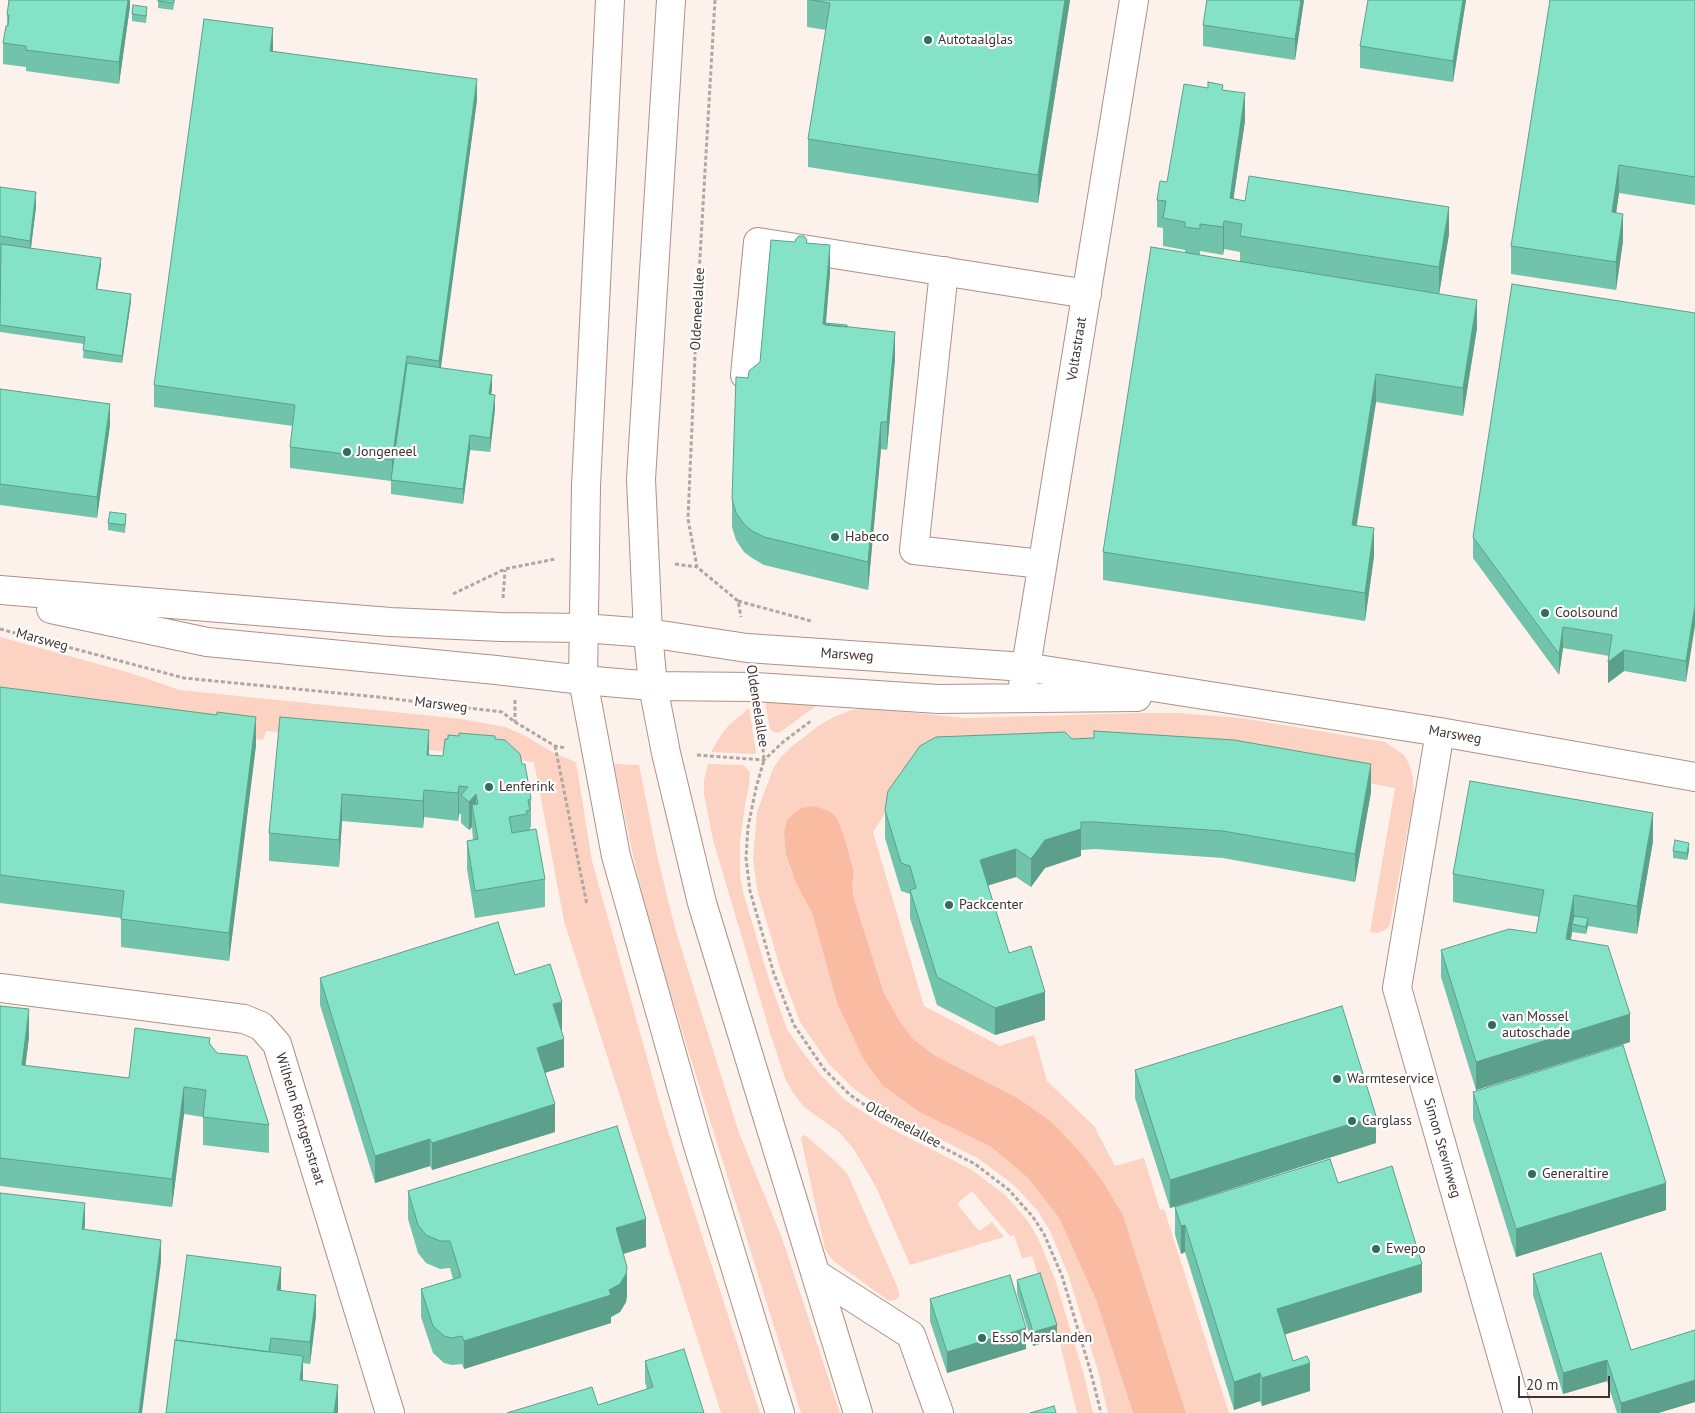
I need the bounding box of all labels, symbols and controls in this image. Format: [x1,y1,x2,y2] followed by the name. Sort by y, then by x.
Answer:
[938,32,1013,48] place label: Autotaalglas
[922,34,934,46] marker: Autotaalglas
[687,267,709,351] street label: Oldeneelallee
[1064,316,1090,382] street label: Voltastraat
[357,444,417,460] place label: Jongeneel
[341,446,353,458] marker: Jongeneel
[845,529,889,545] place label: Habeco
[829,531,841,543] marker: Habeco
[1555,605,1618,621] place label: Coolsound
[1539,607,1551,619] marker: Coolsound
[14,625,70,655] street label: Marsweg
[820,645,874,665] street label: Marsweg
[742,664,772,748] street label: Oldeneelallee
[414,693,468,717] street label: Marsweg
[1427,722,1483,748] street label: Marsweg
[499,779,554,795] place label: Lenferink
[483,781,495,793] marker: Lenferink
[959,897,1023,913] place label: Packcenter
[943,899,955,911] marker: Packcenter
[1502,1009,1570,1042] place label: van Mossel autoschade
[1486,1019,1498,1031] marker: van Mossel autoschade
[272,1051,328,1187] street label: Wilhelm Röntgenstraat
[1347,1071,1434,1087] place label: Warmteservice
[1331,1073,1343,1085] marker: Warmteservice
[1420,1096,1464,1200] street label: Simon Stevinweg
[862,1098,944,1152] street label: Oldeneelallee
[1362,1113,1412,1129] place label: Carglass
[1346,1115,1358,1127] marker: Carglass
[1542,1166,1609,1182] place label: Generaltire
[1526,1168,1538,1180] marker: Generaltire
[1386,1241,1426,1257] place label: Ewepo
[1370,1243,1382,1255] marker: Ewepo
[992,1330,1092,1346] place label: Esso Marslanden
[976,1332,988,1344] marker: Esso Marslanden
[1520,1366,1612,1398] scale bar
[1526,1375,1559,1394] text: 20 m

